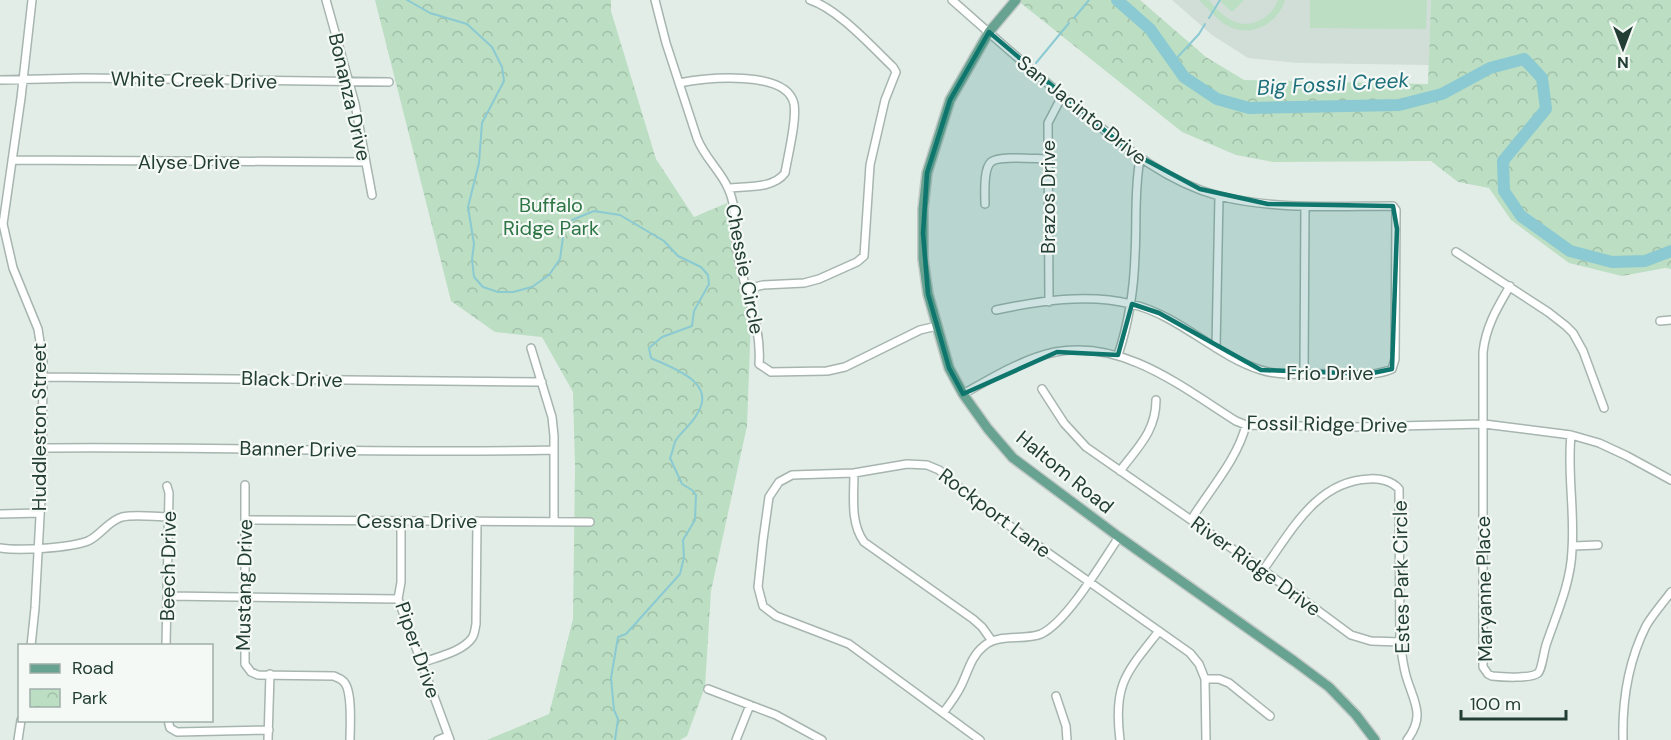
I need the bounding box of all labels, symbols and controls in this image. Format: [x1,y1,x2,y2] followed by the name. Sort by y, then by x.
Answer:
[1593,18,1653,78] north arrow
[323,31,377,163] street label: Bonanza Drive
[1012,50,1152,170] street label: San Jacinto Drive
[1617,52,1629,73] text: N
[110,66,278,94] street label: White Creek Drive
[1256,66,1410,102] water label: Big Fossil Creek
[1035,140,1061,254] street label: Brazos Drive
[138,149,240,175] street label: Alyse Drive
[503,192,599,241] park label: Buffalo Ridge Park
[720,202,770,336] street label: Chessie Circle
[26,343,52,511] street label: Huddleston Street
[1286,360,1374,386] street label: Frio Drive
[241,365,343,393] street label: Black Drive
[1246,410,1408,438] street label: Fossil Ridge Drive
[1011,425,1119,519] street label: Haltom Road
[239,435,357,463] street label: Banner Drive
[934,462,1056,564] street label: Rockport Lane
[1387,500,1415,654] street label: Estes Park Circle
[357,508,477,534] street label: Cessna Drive
[1186,510,1326,622] street label: River Ridge Drive
[154,511,182,621] street label: Beech Drive
[1470,516,1498,662] street label: Maryanne Place
[230,519,258,651] street label: Mustang Drive
[389,598,447,702] street label: Piper Drive
[18,644,213,722] legend
[72,656,114,680] text: Road
[1461,683,1566,721] scale bar
[72,686,108,710] text: Park
[1470,692,1521,716] text: 100 m

